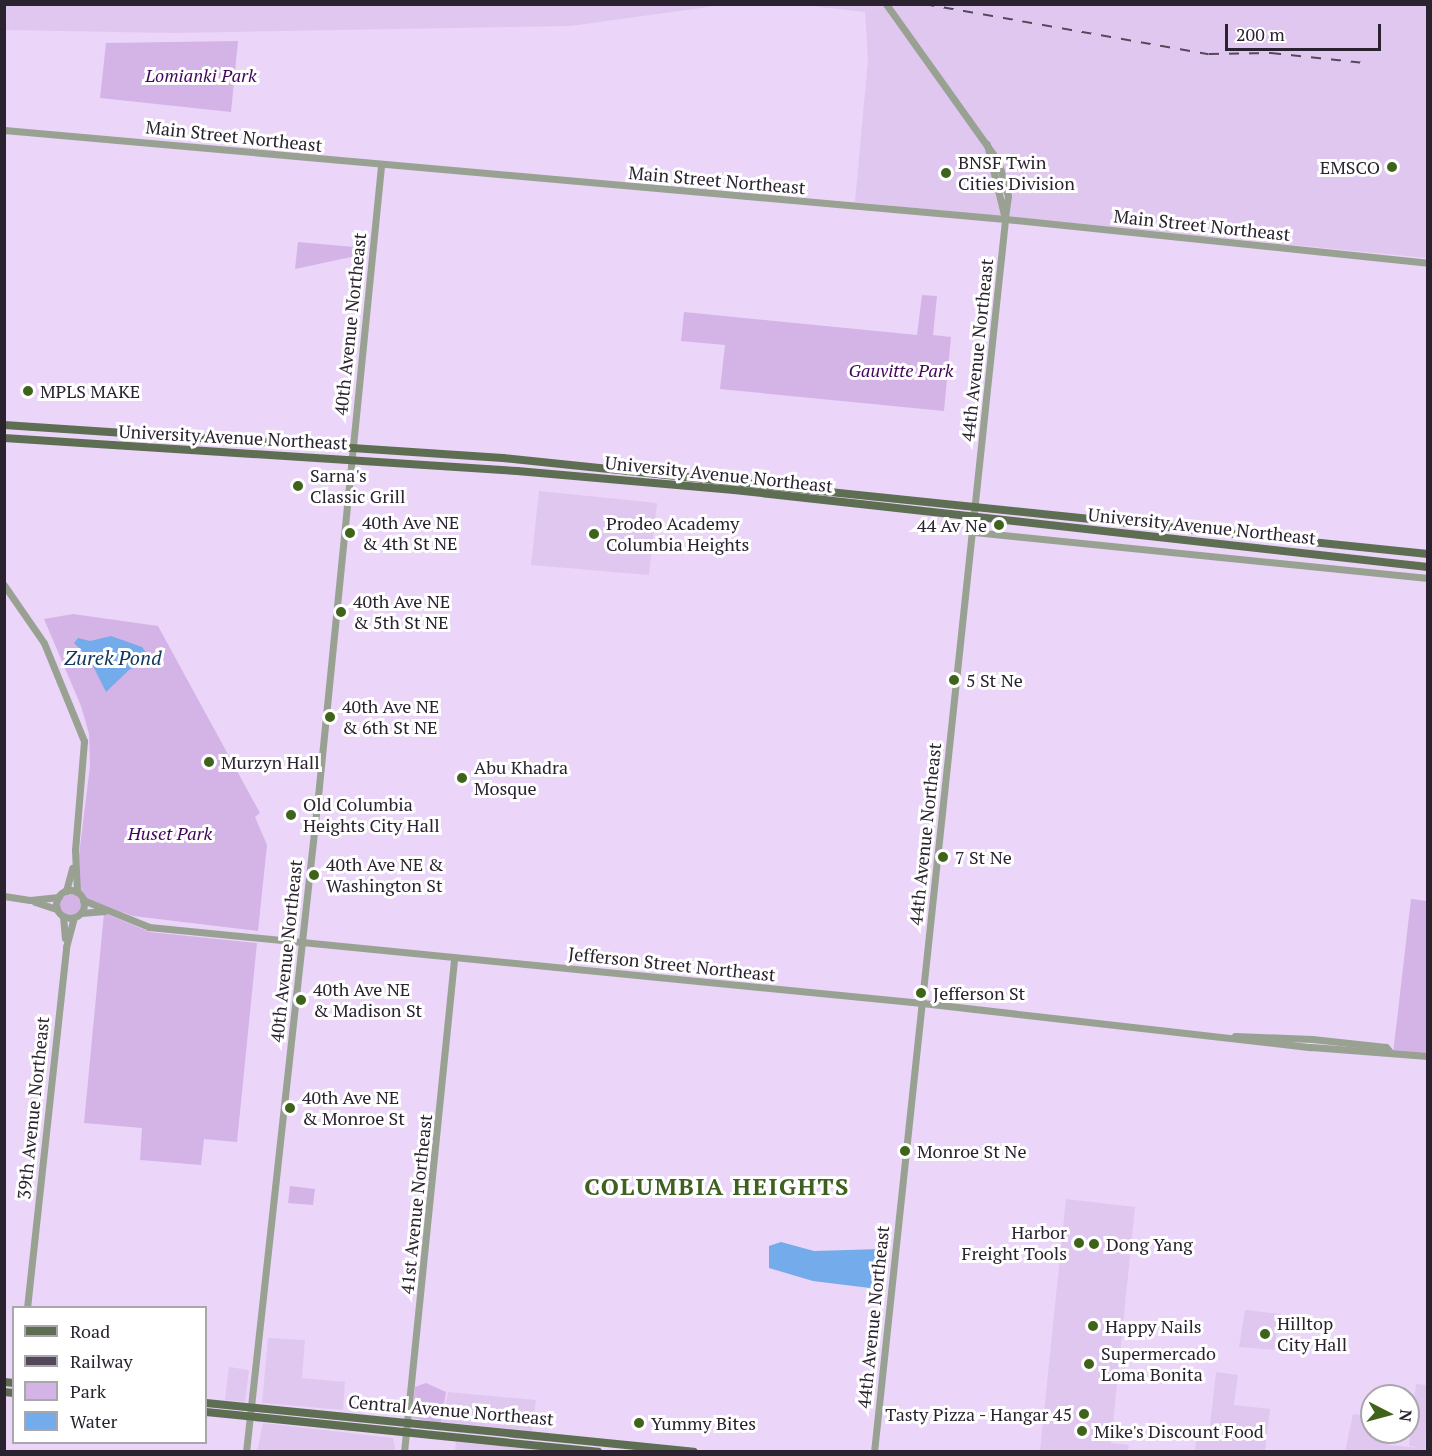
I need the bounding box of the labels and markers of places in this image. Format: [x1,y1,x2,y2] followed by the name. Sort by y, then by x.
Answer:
[958,152,1075,195] place label: BNSF Twin Cities Division
[1320,156,1380,178] place label: EMSCO
[1385,160,1399,174] marker: EMSCO
[939,166,953,180] marker: BNSF Twin Cities Division
[40,380,140,402] place label: MPLS MAKE
[21,384,35,398] marker: MPLS MAKE
[310,465,405,508] place label: Sarna's Classic Grill
[291,479,305,493] marker: Sarna's Classic Grill
[362,512,460,554] place label: 40th Ave NE & 4th St NE
[606,513,749,556] place label: Prodeo Academy Columbia Heights
[917,514,987,536] place label: 44 Av Ne
[992,518,1006,532] marker: 44 Av Ne
[343,526,357,540] marker: 40th Ave NE & 4th St NE
[587,527,601,541] marker: Prodeo Academy Columbia Heights
[353,591,451,634] place label: 40th Ave NE & 5th St NE
[334,605,348,619] marker: 40th Ave NE & 5th St NE
[966,669,1023,691] place label: 5 St Ne
[947,673,961,687] marker: 5 St Ne
[342,696,440,738] place label: 40th Ave NE & 6th St NE
[323,710,337,724] marker: 40th Ave NE & 6th St NE
[221,751,320,773] place label: Murzyn Hall
[202,755,216,769] marker: Murzyn Hall
[474,757,568,800] place label: Abu Khadra Mosque
[455,771,469,785] marker: Abu Khadra Mosque
[303,794,440,836] place label: Old Columbia Heights City Hall
[284,808,298,822] marker: Old Columbia Heights City Hall
[955,846,1012,868] place label: 7 St Ne
[936,850,950,864] marker: 7 St Ne
[326,854,444,896] place label: 40th Ave NE & Washington St
[307,868,321,882] marker: 40th Ave NE & Washington St
[313,979,422,1022] place label: 40th Ave NE & Madison St
[933,982,1025,1004] place label: Jefferson St
[914,986,928,1000] marker: Jefferson St
[294,993,308,1007] marker: 40th Ave NE & Madison St
[302,1087,405,1130] place label: 40th Ave NE & Monroe St
[283,1101,297,1115] marker: 40th Ave NE & Monroe St
[917,1140,1026,1162] place label: Monroe St Ne
[898,1144,912,1158] marker: Monroe St Ne
[962,1222,1067,1264] place label: Harbor Freight Tools
[1106,1233,1193,1255] place label: Dong Yang
[1072,1236,1086,1250] marker: Harbor Freight Tools
[1087,1237,1101,1251] marker: Dong Yang
[1277,1313,1347,1356] place label: Hilltop City Hall
[1105,1315,1202,1337] place label: Happy Nails
[1086,1319,1100,1333] marker: Happy Nails
[1258,1327,1272,1341] marker: Hilltop City Hall
[1101,1343,1216,1386] place label: Supermercado Loma Bonita
[1082,1357,1096,1371] marker: Supermercado Loma Bonita
[884,1403,1072,1425] place label: Tasty Pizza - Hangar 45
[1077,1407,1091,1421] marker: Tasty Pizza - Hangar 45
[651,1412,756,1434] place label: Yummy Bites
[632,1416,646,1430] marker: Yummy Bites
[1094,1420,1264,1442] place label: Mike's Discount Food
[1075,1424,1089,1438] marker: Mike's Discount Food

